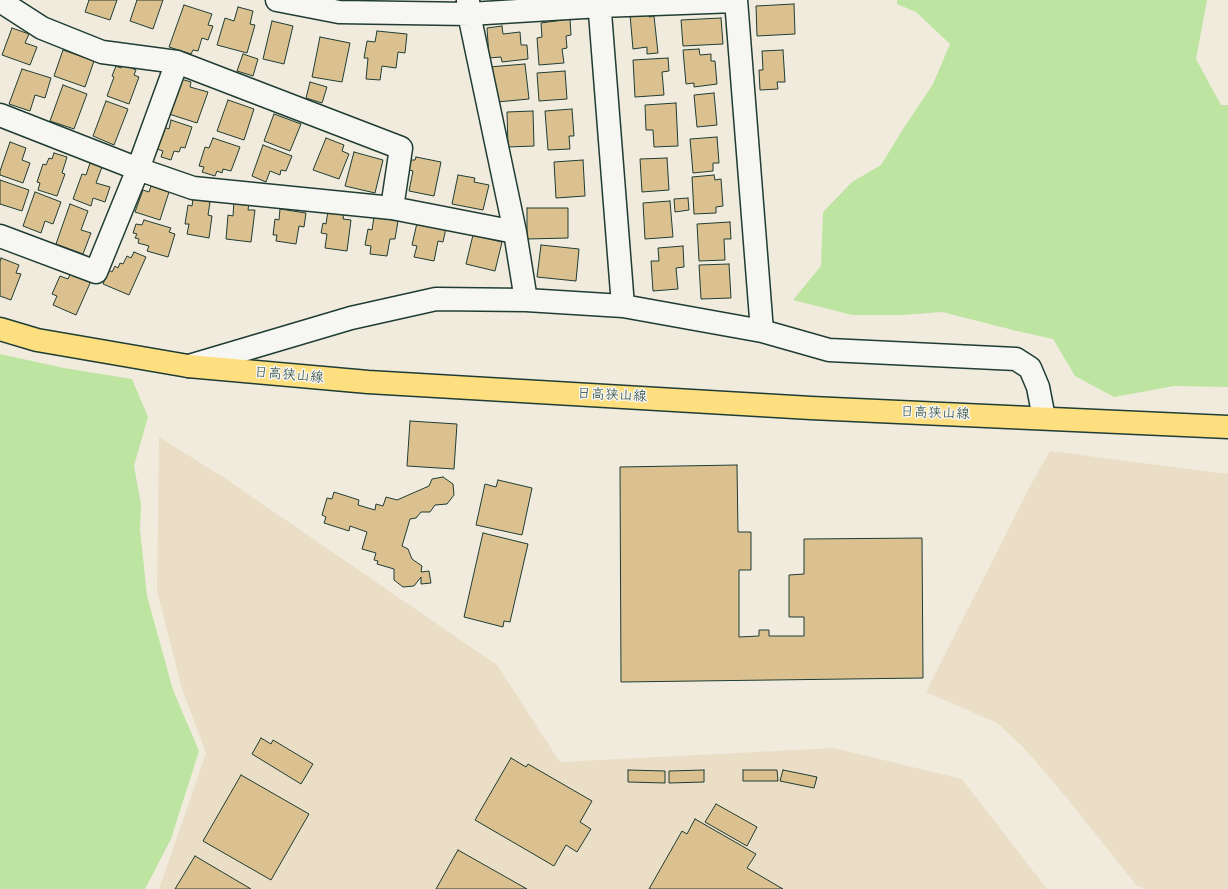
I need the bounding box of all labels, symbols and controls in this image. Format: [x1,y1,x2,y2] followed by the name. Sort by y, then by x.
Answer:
[253,364,325,386] street label: 日高狭山線
[577,385,647,405] street label: 日高狭山線
[900,403,970,423] street label: 日高狭山線

